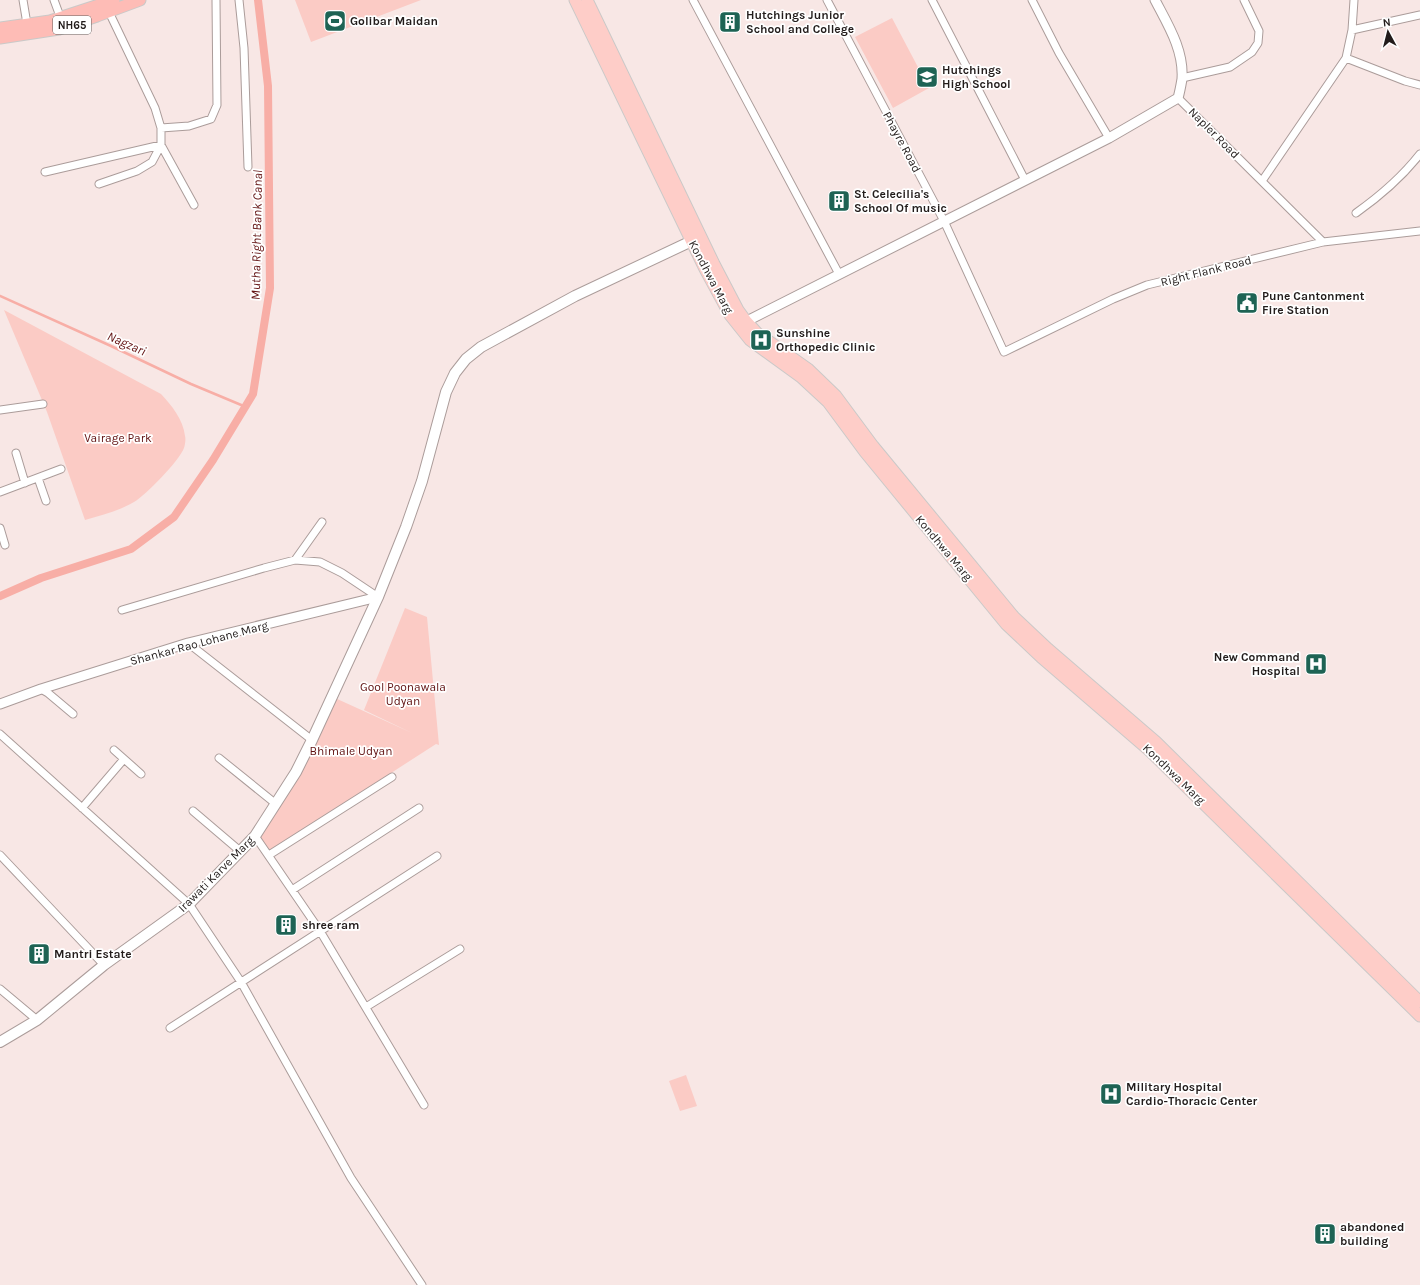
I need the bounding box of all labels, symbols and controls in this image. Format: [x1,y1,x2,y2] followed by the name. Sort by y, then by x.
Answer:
[322,8,348,34] sports icon: Golibar Maidan
[746,8,854,36] place label: Hutchings Junior School and College
[717,9,743,35] building icon: Hutchings Junior School and College
[1368,12,1408,52] north arrow
[350,14,438,28] place label: Golibar Maidan
[53,16,91,34] road number: NH65
[1382,16,1392,30] text: N
[942,63,1011,91] place label: Hutchings High School
[914,64,940,90] school or university icon: Hutchings High School
[1186,105,1242,161] street label: Napler Road
[880,109,924,175] street label: Phayre Road
[248,170,265,300] water label: Mutha Right Bank Canal
[854,187,947,215] place label: St. Celecilia's School Of music
[826,188,852,214] building icon: St. Celecilia's School Of music
[686,238,736,316] street label: Kondhwa Marg
[1159,253,1253,289] street label: Right Flank Road
[1262,289,1365,317] place label: Pune Cantonment Fire Station
[1234,290,1260,316] public building icon: Pune Cantonment Fire Station
[776,326,875,354] place label: Sunshine Orthopedic Clinic
[748,327,774,353] hospital icon: Sunshine Orthopedic Clinic
[105,328,149,359] water label: Nagzari
[84,431,152,445] park label: Vairage Park
[913,512,976,584] street label: Kondhwa Marg
[128,618,270,668] street label: Shankar Rao Lohane Marg
[1214,650,1300,678] place label: New Command Hospital
[1303,651,1329,677] hospital icon: New Command Hospital
[360,680,446,708] park label: Gool Poonawala Udyan
[1140,741,1208,807] street label: Kondhwa Marg
[310,744,392,758] park label: Bhimale Udyan
[175,833,257,915] street label: Irawati Karve Marg
[273,912,299,938] building icon: shree ram
[302,918,359,932] place label: shree ram
[26,941,52,967] building icon: Mantri Estate
[54,947,132,961] place label: Mantri Estate
[1126,1080,1257,1108] place label: Military Hospital Cardio-Thoracic Center
[1098,1081,1124,1107] hospital icon: Military Hospital Cardio-Thoracic Center
[1340,1220,1404,1248] place label: abandoned building
[1312,1221,1338,1247] building icon: abandoned building

